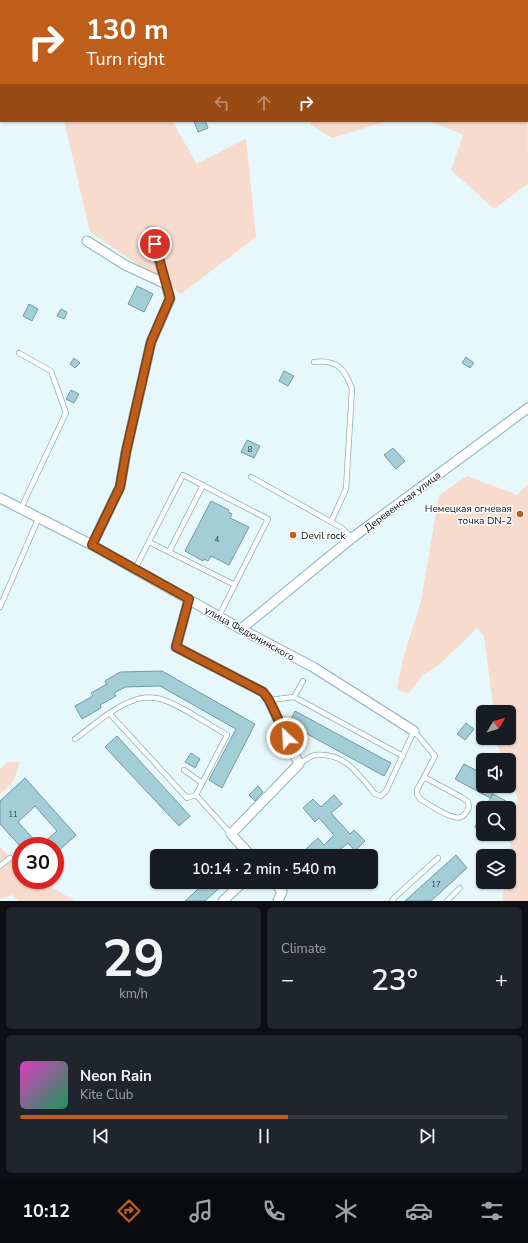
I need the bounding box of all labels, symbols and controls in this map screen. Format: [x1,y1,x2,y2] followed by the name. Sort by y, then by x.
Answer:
[86,11,169,49] text: 130 m
[20,16,72,68] icon: right
[86,47,165,71] text: Turn right
[211,92,233,114] icon: left
[253,92,275,114] icon: ahead
[295,92,317,114] icon: right
[138,227,172,261] pin
[144,233,166,255] icon: arrive
[248,444,253,455] house number: 8
[361,468,444,535] street label: Деревенская улица
[425,502,512,528] place label: Немецкая огневая точка DN-2
[515,509,525,519] marker: Немецкая огневая точка DN-2
[301,529,346,543] place label: Devil rock
[288,530,298,540] marker: Devil rock
[215,534,220,545] house number: 4
[202,603,297,665] street label: улица Федюнинского
[476,705,516,745] north arrow
[476,705,516,889] map controls
[266,717,308,759] position arrow
[476,753,516,793] button: sound
[476,801,516,841] button: search
[8,809,18,820] house number: 11
[12,837,64,889] speed limit sign: 30
[476,849,516,889] button: layers
[192,859,336,879] text: 10:14 · 2 min · 540 m
[431,879,441,890] house number: 17
[102,923,165,994] text: 29
[281,940,326,958] text: Climate
[371,960,418,1001] text: 23°
[281,965,294,995] text: −
[495,965,508,995] text: +
[119,985,148,1003] text: km/h
[80,1066,152,1086] text: Neon Rain
[80,1086,133,1104] text: Kite Club
[90,1125,112,1147] icon: previous
[253,1125,275,1147] icon: pause
[416,1125,438,1147] icon: next
[115,1197,143,1225] icon: directions
[187,1197,215,1225] icon: music
[260,1197,288,1225] icon: phone
[332,1197,360,1225] icon: climate
[405,1197,433,1225] icon: car
[478,1197,506,1225] icon: filters
[22,1199,70,1223] text: 10:12

